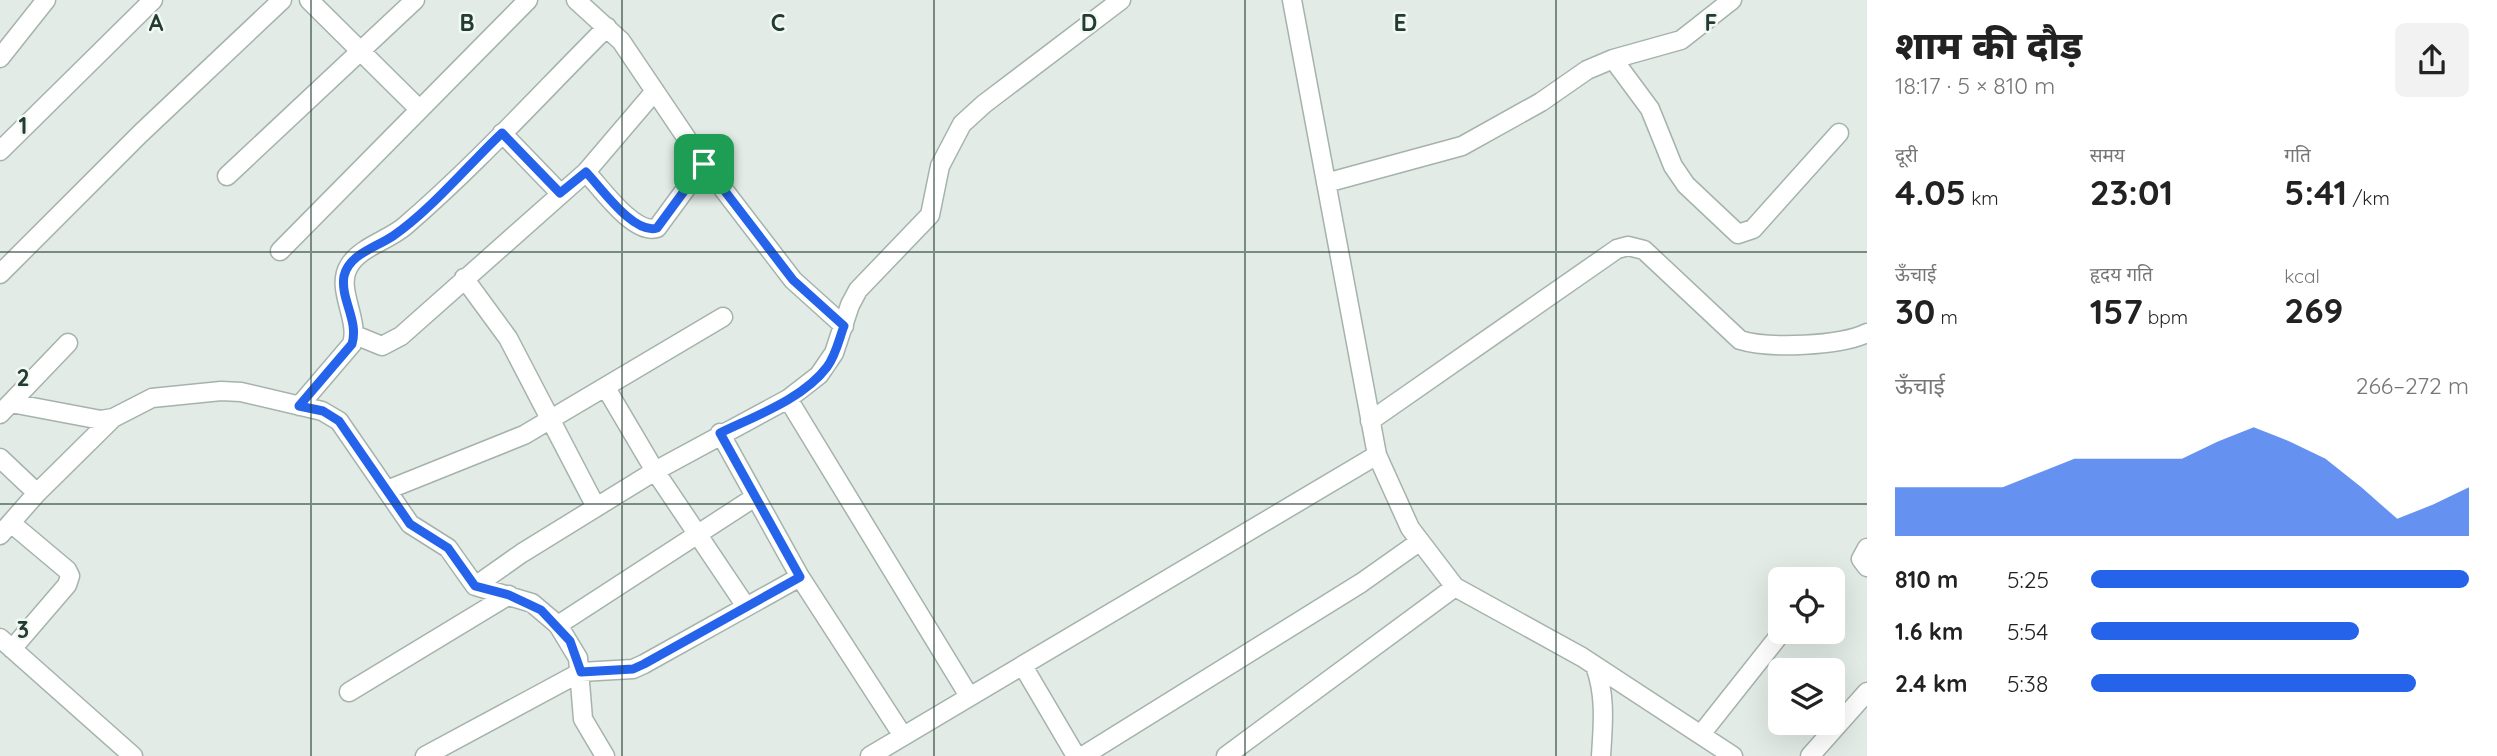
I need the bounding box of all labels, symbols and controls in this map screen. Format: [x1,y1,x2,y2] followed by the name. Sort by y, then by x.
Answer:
[149,8,164,37] text: A
[459,8,475,37] text: B
[771,8,785,37] text: C
[1081,8,1097,37] text: D
[1393,8,1407,37] text: E
[1705,8,1717,37] text: F
[1895,21,2082,69] text: शाम की दौड़
[2395,23,2469,97] button: share
[1895,71,2055,100] text: 18:17 · 5 × 810 m
[19,111,27,140] text: 1
[674,134,734,194] pin
[1895,143,1918,167] text: दूरी
[2090,143,2125,167] text: समय
[2284,143,2311,167] text: गति
[685,145,723,183] icon: arrive
[1895,170,1966,214] text: 4.05
[2090,170,2173,214] text: 23:01
[2284,170,2347,214] text: 5:41
[1966,186,1999,210] text: km
[2347,186,2390,210] text: /km
[1895,262,1936,286] text: ऊँचाई
[2090,262,2153,286] text: हृदय गति
[2284,264,2320,288] text: kcal
[2284,288,2343,332] text: 269
[1895,289,1935,333] text: 30
[2090,289,2143,333] text: 157
[1935,305,1958,329] text: m
[2143,305,2188,329] text: bpm
[16,363,30,392] text: 2
[1895,371,1945,400] text: ऊँचाई
[2356,371,2469,400] text: 266–272 m
[1895,565,1958,594] text: 810 m
[2007,565,2049,594] text: 5:25
[1768,567,1845,735] map controls
[1768,567,1845,644] button: locate
[17,615,29,644] text: 3
[1895,617,1963,646] text: 1.6 km
[2007,617,2049,646] text: 5:54
[1768,658,1845,735] button: layers
[1895,669,1967,698] text: 2.4 km
[2007,669,2048,698] text: 5:38

